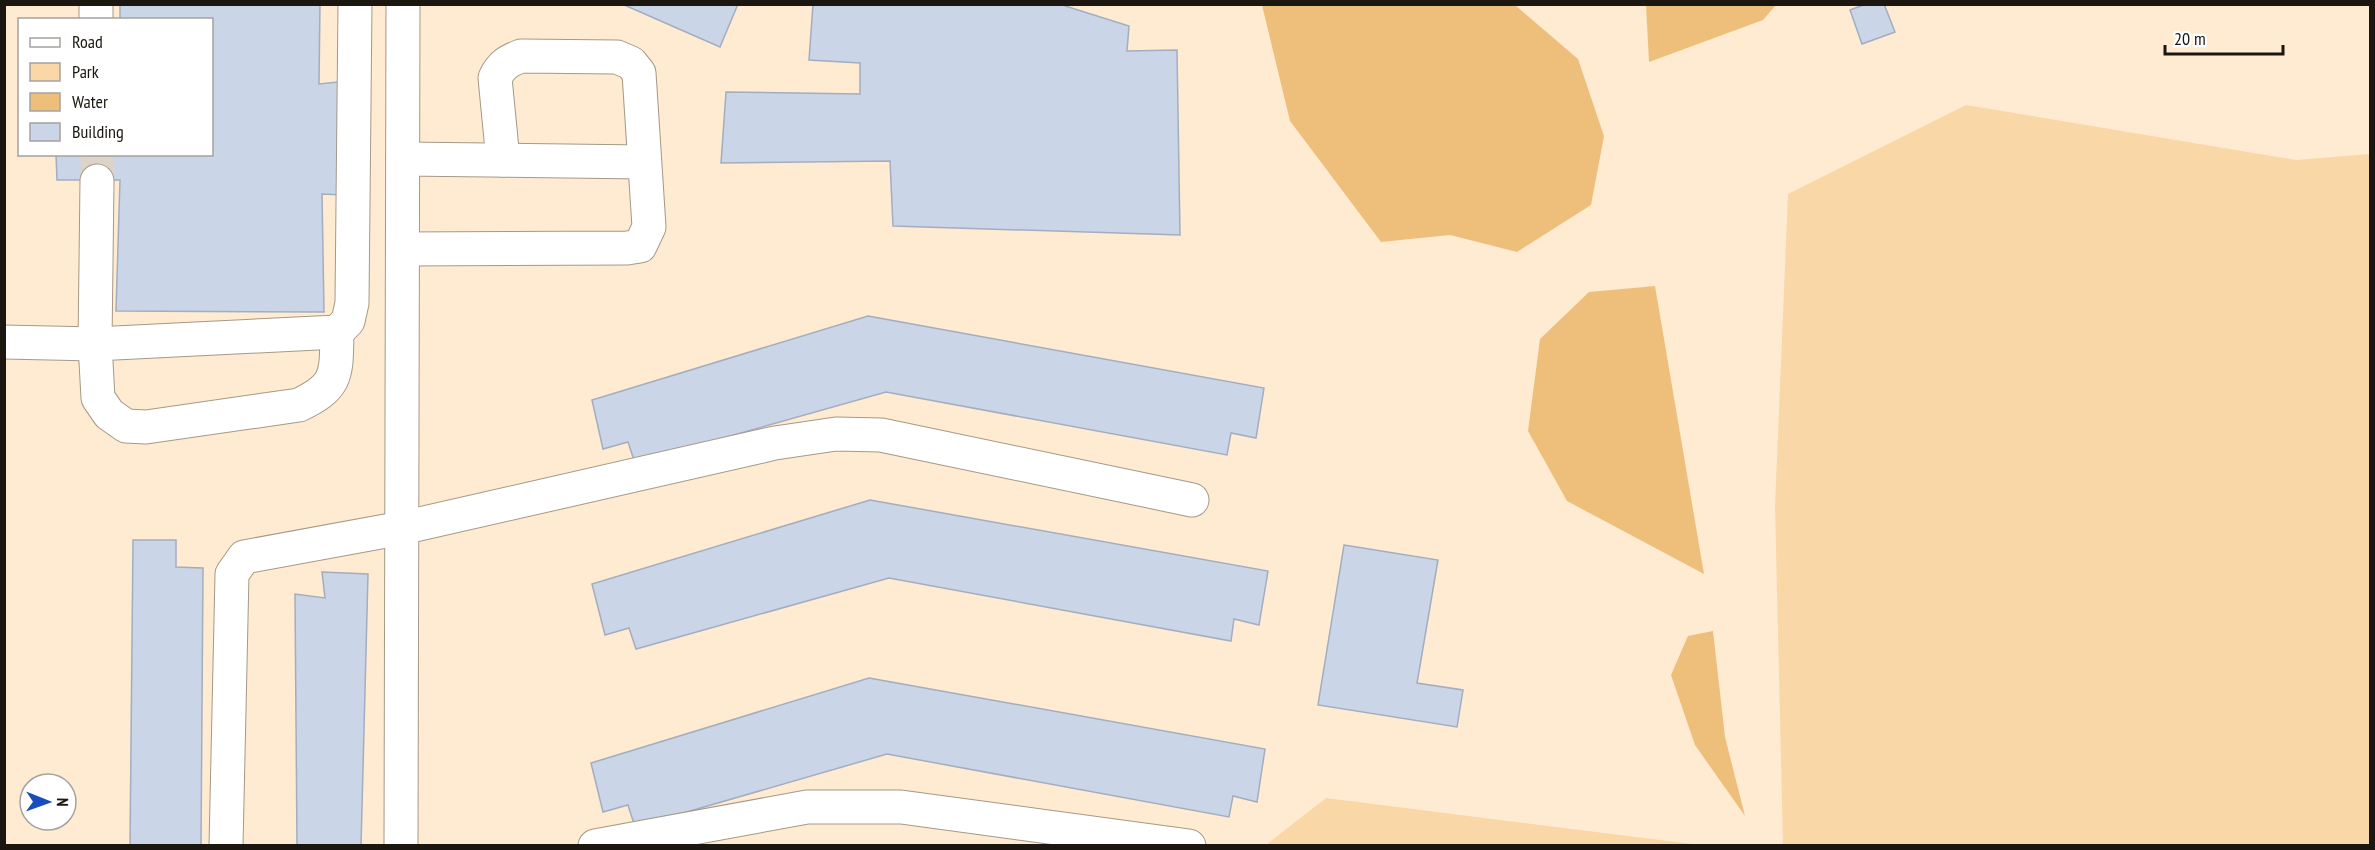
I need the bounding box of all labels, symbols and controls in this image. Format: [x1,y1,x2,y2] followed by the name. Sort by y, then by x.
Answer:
[18,18,213,156] legend
[2165,18,2284,56] scale bar
[2174,27,2206,50] text: 20 m
[72,30,103,53] text: Road
[72,60,99,83] text: Park
[72,90,108,113] text: Water
[72,120,124,143] text: Building
[18,772,78,832] north arrow
[53,798,73,807] text: N

